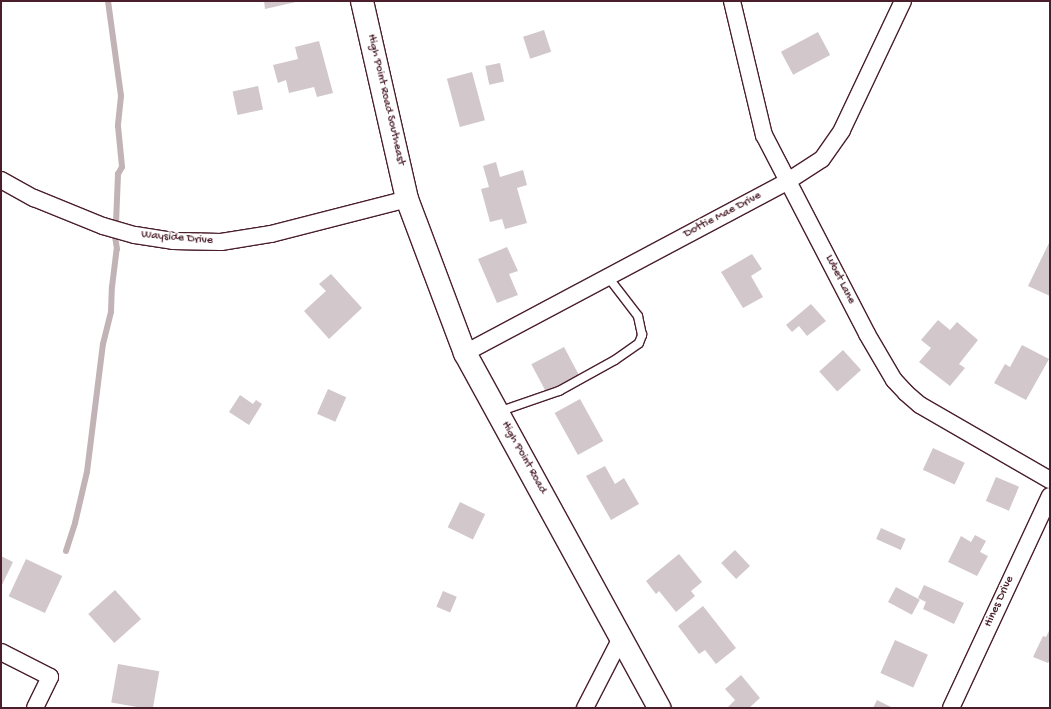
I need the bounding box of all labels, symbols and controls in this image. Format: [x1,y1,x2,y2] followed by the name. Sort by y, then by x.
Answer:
[363,33,407,167] street label: High Point Road Southeast
[682,190,764,242] street label: Dottie Mae Drive
[141,229,213,249] street label: Wayside Drive
[820,253,858,307] street label: Lubet Lane
[497,419,549,497] street label: High Point Road
[982,574,1018,630] street label: Hines Drive

